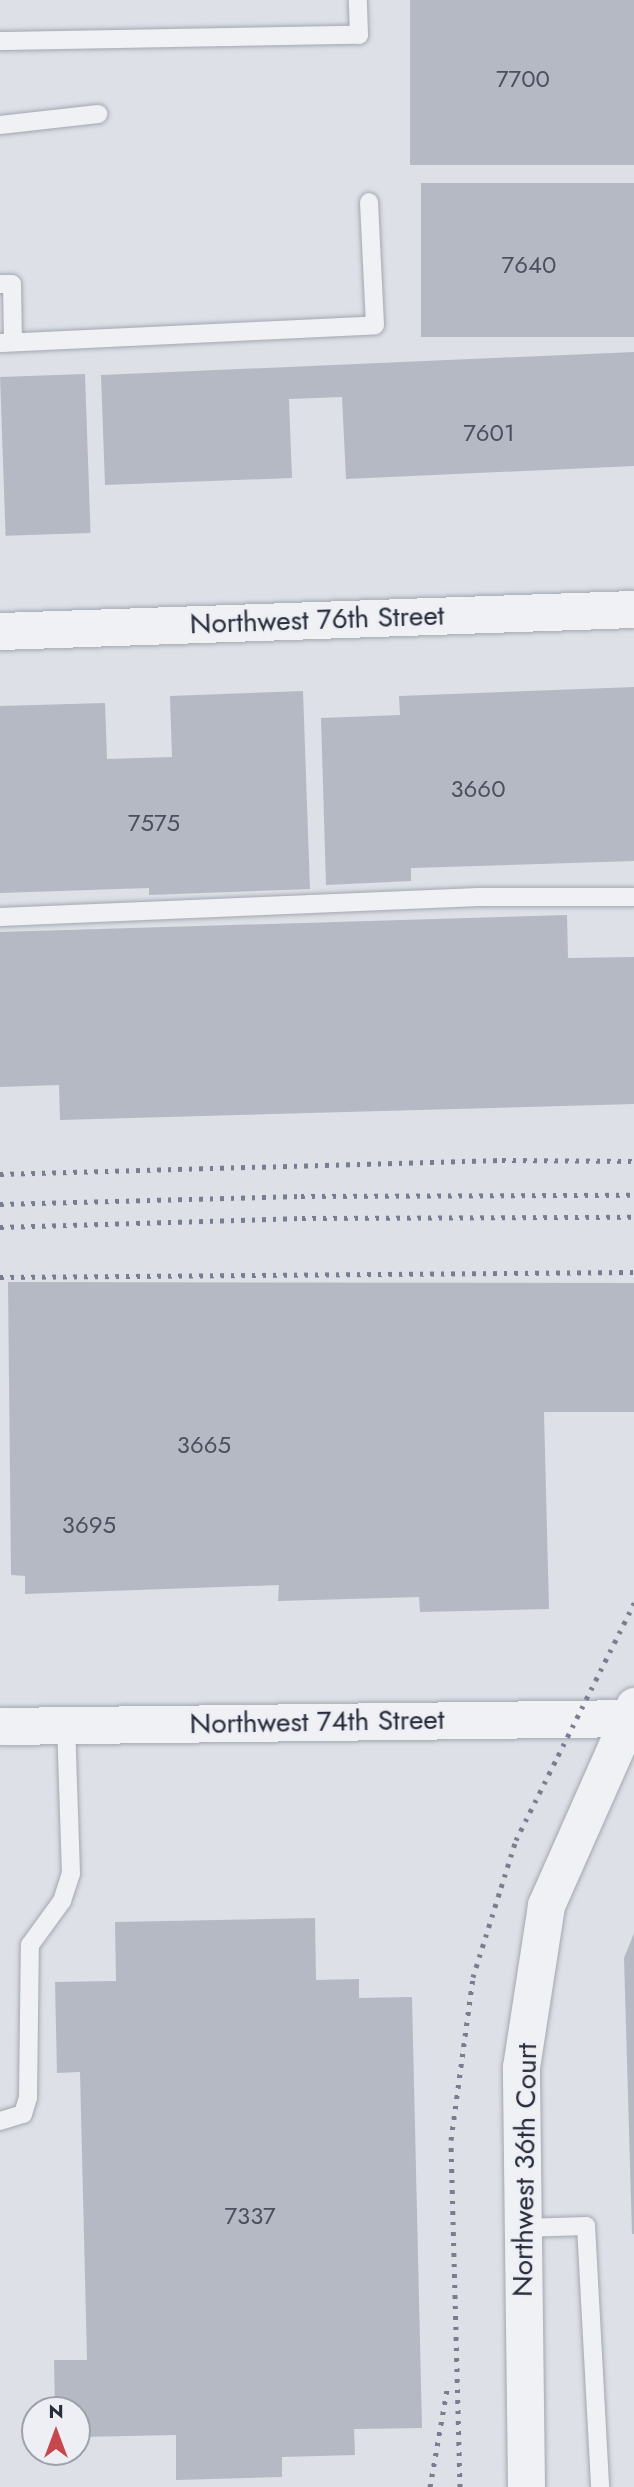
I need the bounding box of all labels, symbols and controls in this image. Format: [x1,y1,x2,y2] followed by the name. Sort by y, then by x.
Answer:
[496,65,550,93] house number: 7700
[502,251,556,279] house number: 7640
[463,419,515,447] house number: 7601
[189,599,445,641] street label: Northwest 76th Street
[450,775,506,803] house number: 3660
[128,809,180,837] house number: 7575
[177,1431,231,1459] house number: 3665
[62,1511,116,1539] house number: 3695
[189,1703,445,1741] street label: Northwest 74th Street
[506,2043,544,2297] street label: Northwest 36th Court
[224,2202,276,2230] house number: 7337
[21,2396,91,2466] north arrow
[48,2398,64,2425] text: N

